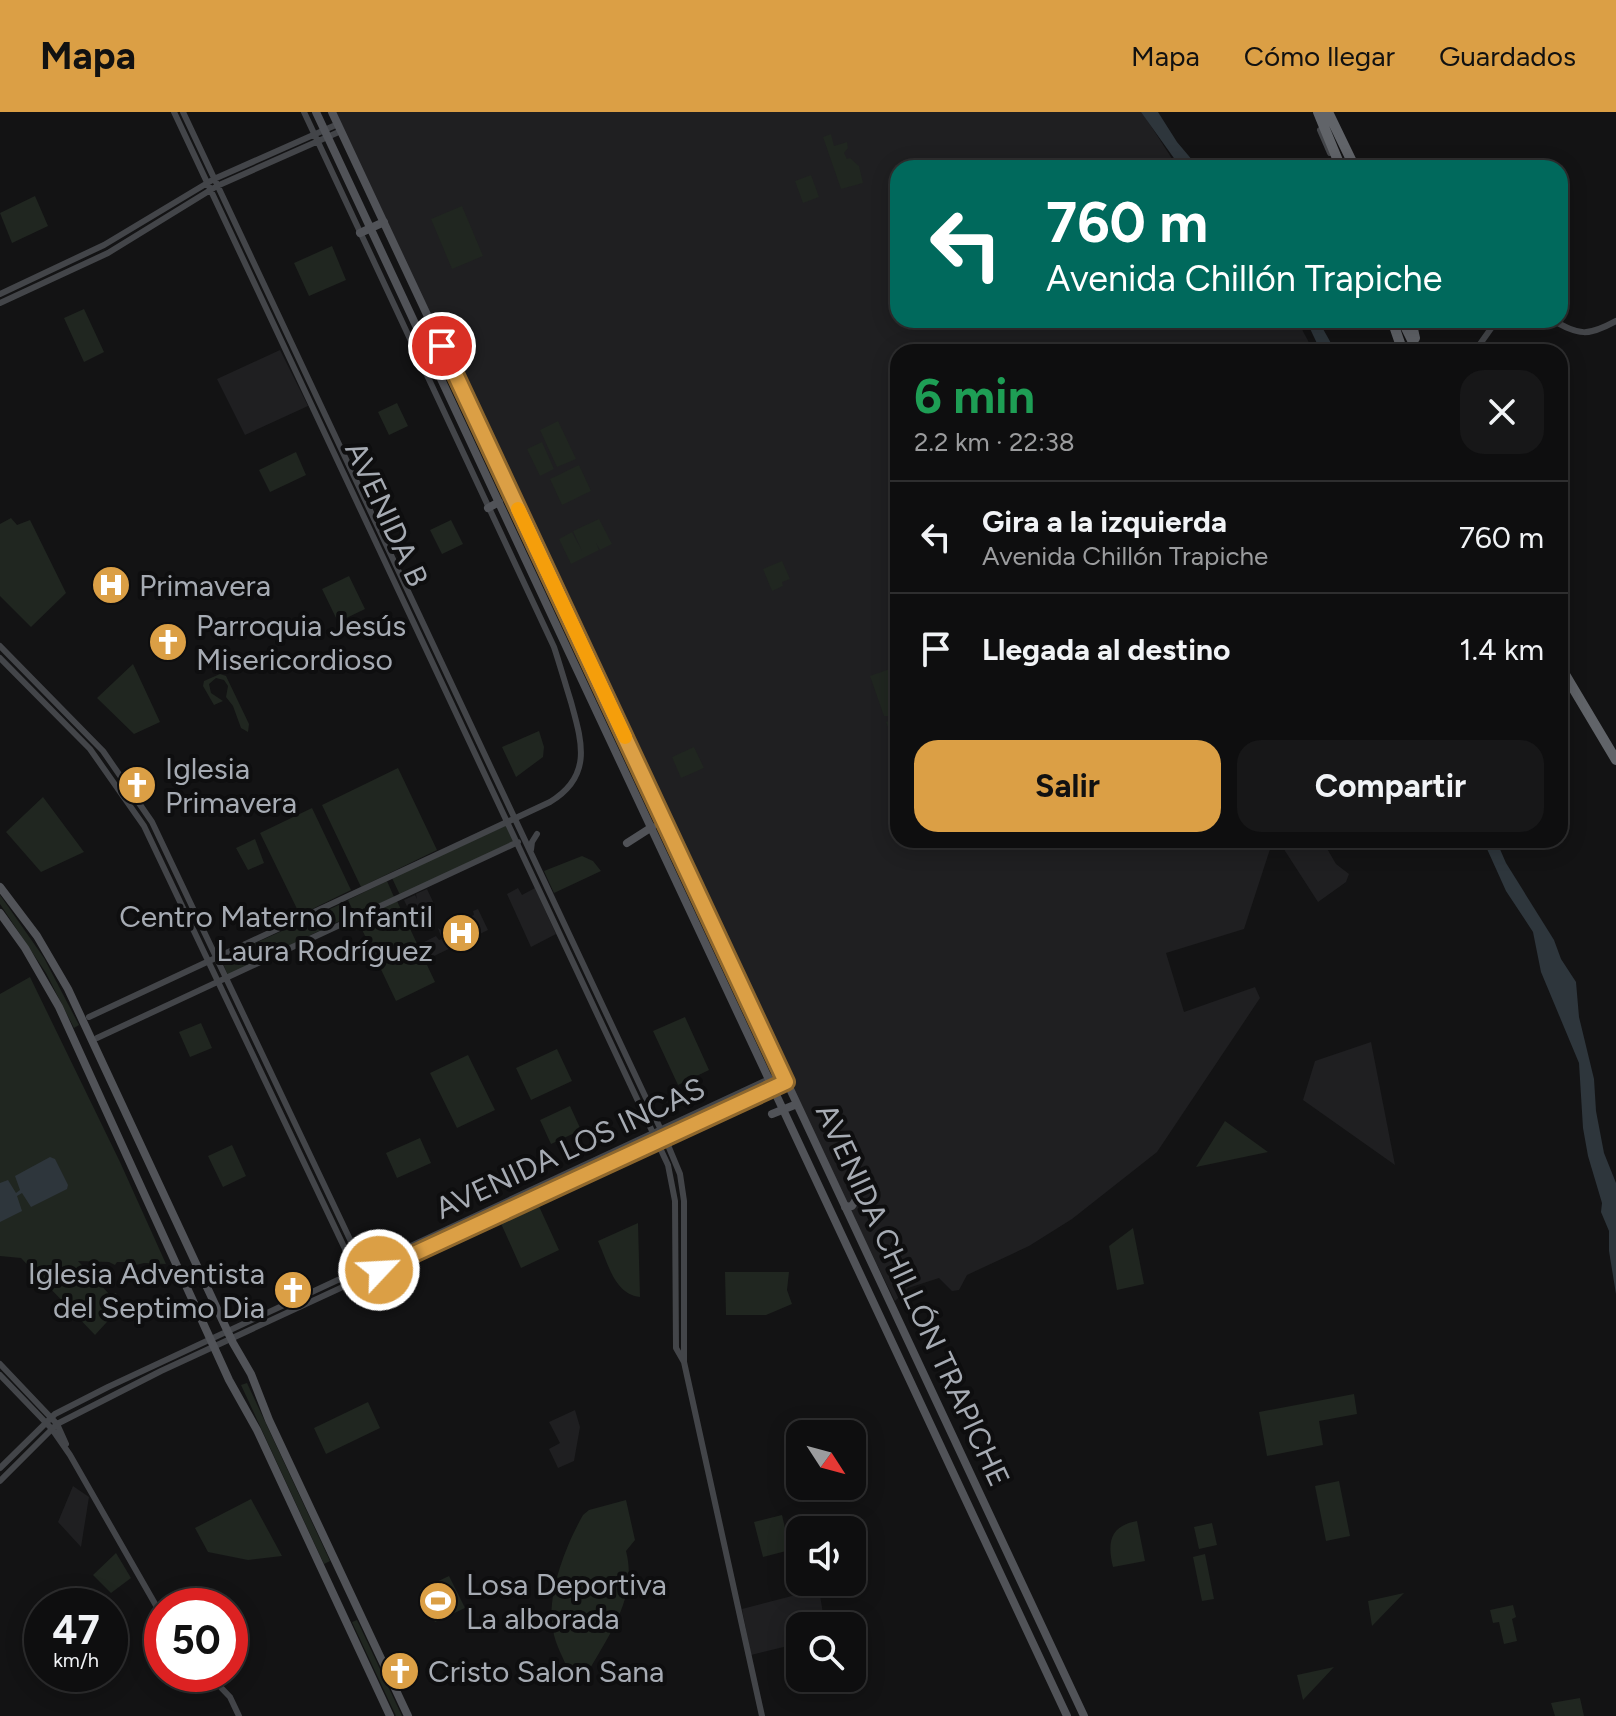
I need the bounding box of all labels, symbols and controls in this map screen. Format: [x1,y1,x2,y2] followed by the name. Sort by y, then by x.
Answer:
[40,33,136,79] text: Mapa
[1131,39,1200,73] text: Mapa
[1244,39,1395,73] text: Cómo llegar
[1439,39,1576,73] text: Guardados
[1046,189,1208,256] text: 760 m
[914,192,1018,296] icon: left
[1046,257,1442,300] text: Avenida Chillón Trapiche
[408,312,476,380] pin
[420,324,464,368] icon: arrive
[914,367,1035,425] text: 6 min
[1460,370,1544,454] button: close
[914,426,1075,458] text: 2.2 km · 22:38
[337,436,437,592] street label: AVENIDA B
[982,503,1227,540] text: Gira a la izquierda
[914,515,958,559] icon: left
[1459,519,1544,556] text: 760 m
[982,540,1268,572] text: Avenida Chillón Trapiche
[90,564,132,606] hospital icon: Primavera
[139,567,271,604] place label: Primavera
[196,607,406,678] place label: Parroquia Jesús Misericordioso
[147,621,189,663] church icon: Parroquia Jesús Misericordioso
[914,627,958,671] icon: arrive
[982,631,1230,668] text: Llegada al destino
[1459,631,1544,668] text: 1.4 km
[914,740,1221,832] button: Salir
[1237,740,1544,832] button: Compartir
[165,750,297,821] place label: Iglesia Primavera
[116,764,158,806] church icon: Iglesia Primavera
[119,898,433,969] place label: Centro Materno Infantil Laura Rodríguez
[440,912,482,954] hospital icon: Centro Materno Infantil Laura Rodríguez
[429,1069,711,1227] street label: AVENIDA LOS INCAS
[808,1098,1018,1492] street label: AVENIDA CHILLÓN TRAPICHE
[337,1228,421,1312] position arrow
[28,1255,265,1326] place label: Iglesia Adventista del Septimo Dia
[272,1269,314,1311] church icon: Iglesia Adventista del Septimo Dia
[786,1420,866,1500] north arrow
[786,1420,866,1692] map controls
[786,1516,866,1596] button: sound
[466,1566,667,1637] place label: Losa Deportiva La alborada
[417,1580,459,1622] sports icon: Losa Deportiva La alborada
[144,1588,248,1692] speed limit sign: 50
[52,1606,100,1654] text: 47
[786,1612,866,1692] button: search
[53,1648,99,1672] text: km/h
[379,1650,421,1692] church icon: Cristo Salon Sana
[428,1653,664,1690] place label: Cristo Salon Sana

